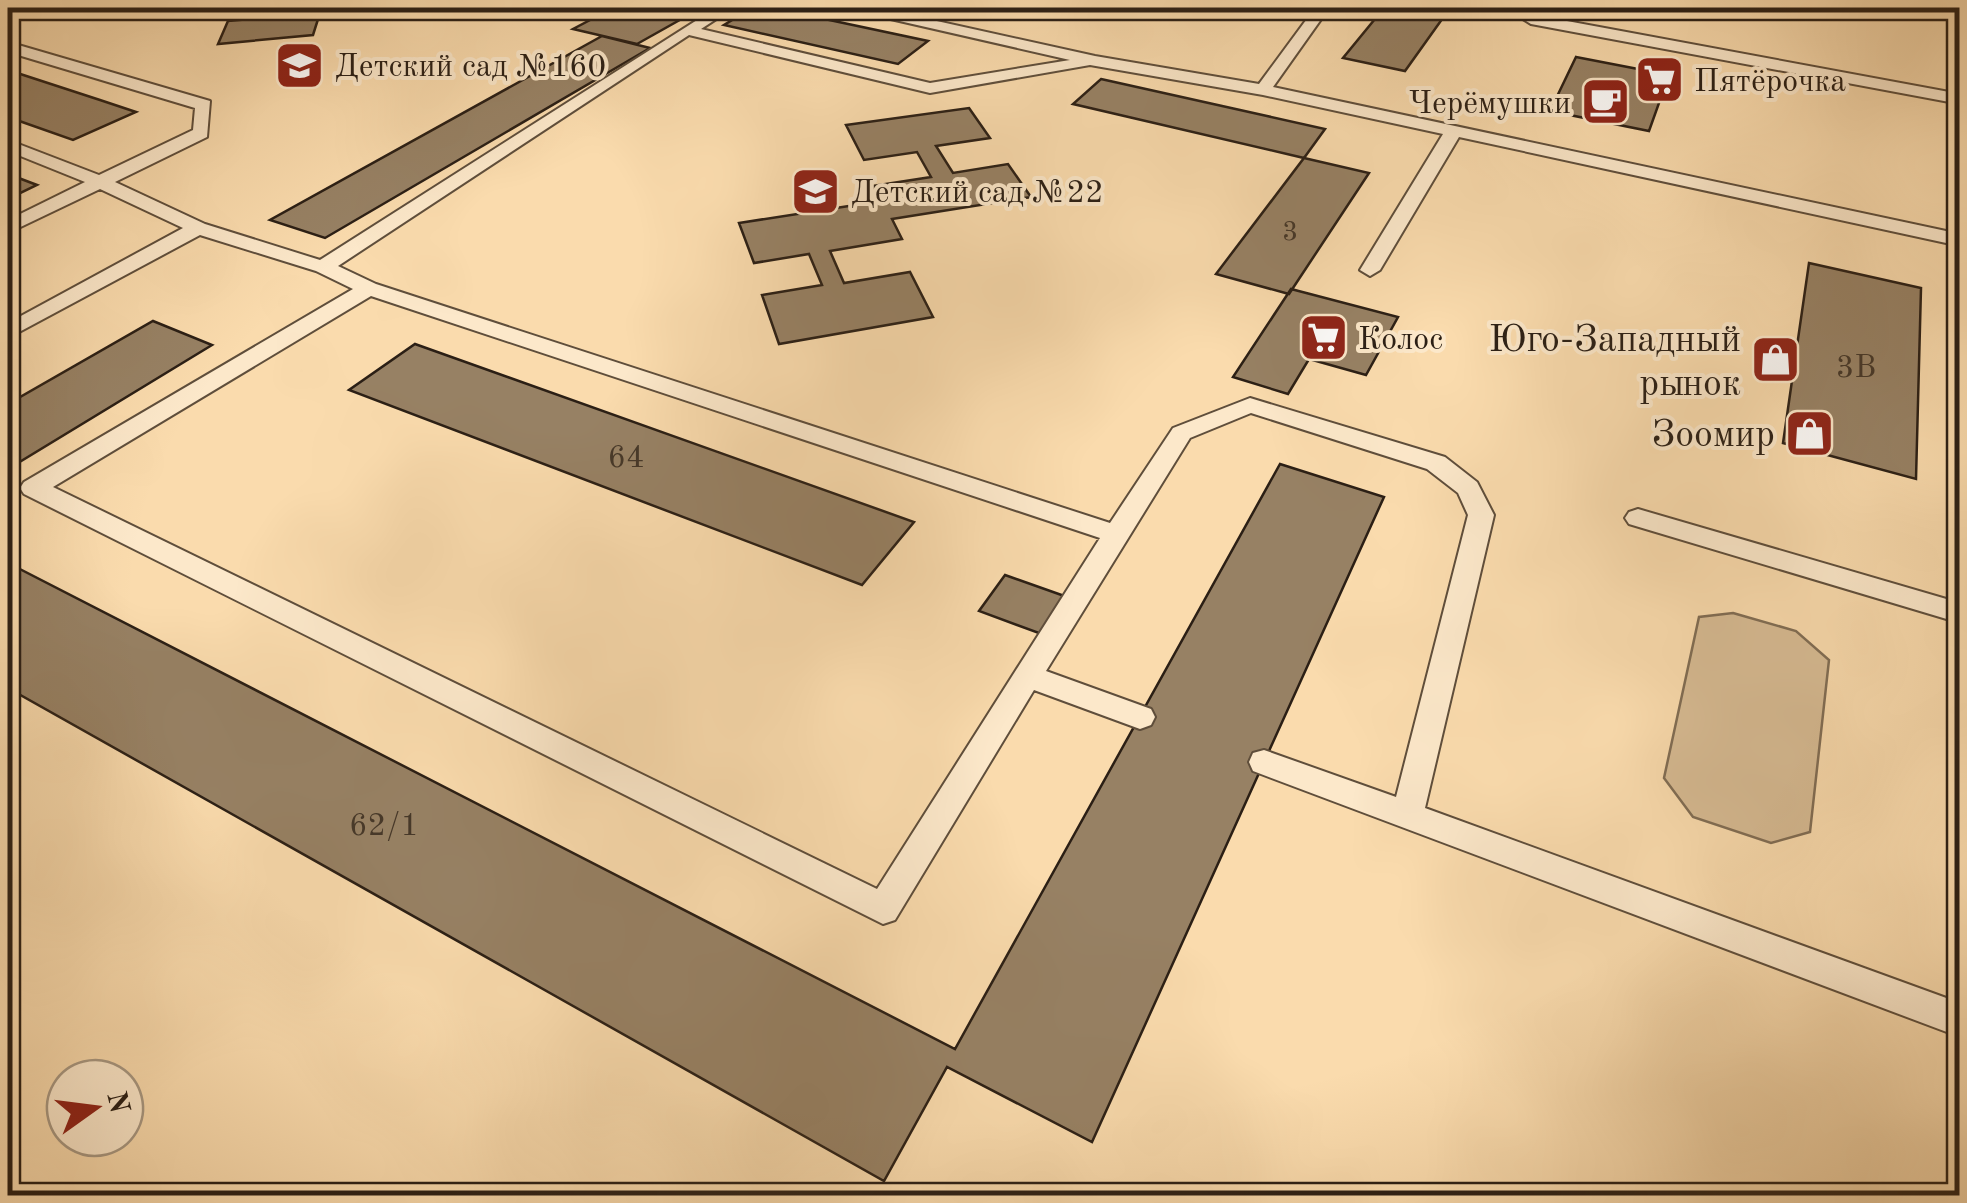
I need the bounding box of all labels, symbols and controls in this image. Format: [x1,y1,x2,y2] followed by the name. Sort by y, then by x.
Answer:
[274,39,326,91] school or university icon: Детский сад №160
[335,52,606,84] place label: Детский сад №160
[1633,54,1685,106] supermarket icon: Пятёрочка
[1694,67,1846,99] place label: Пятёрочка
[1580,76,1632,128] cafe icon: Черёмушки
[1409,89,1571,121] place label: Черёмушки
[790,165,842,217] school or university icon: Детский сад №22
[851,178,1104,210] place label: Детский сад №22
[1282,219,1298,247] house number: 3
[1297,312,1349,364] supermarket icon: Колос
[1488,322,1741,404] place label: Юго-Западный рынок
[1358,325,1443,357] place label: Колос
[1750,334,1802,386] shop icon: Юго-Западный рынок
[1836,353,1876,385] house number: 3В
[1784,407,1836,459] shop icon: Зоомир
[1652,417,1775,455] place label: Зоомир
[607,443,645,475] house number: 64
[349,811,419,843] house number: 62/1
[45,1058,145,1158] north arrow
[100,1089,133,1117] text: N

